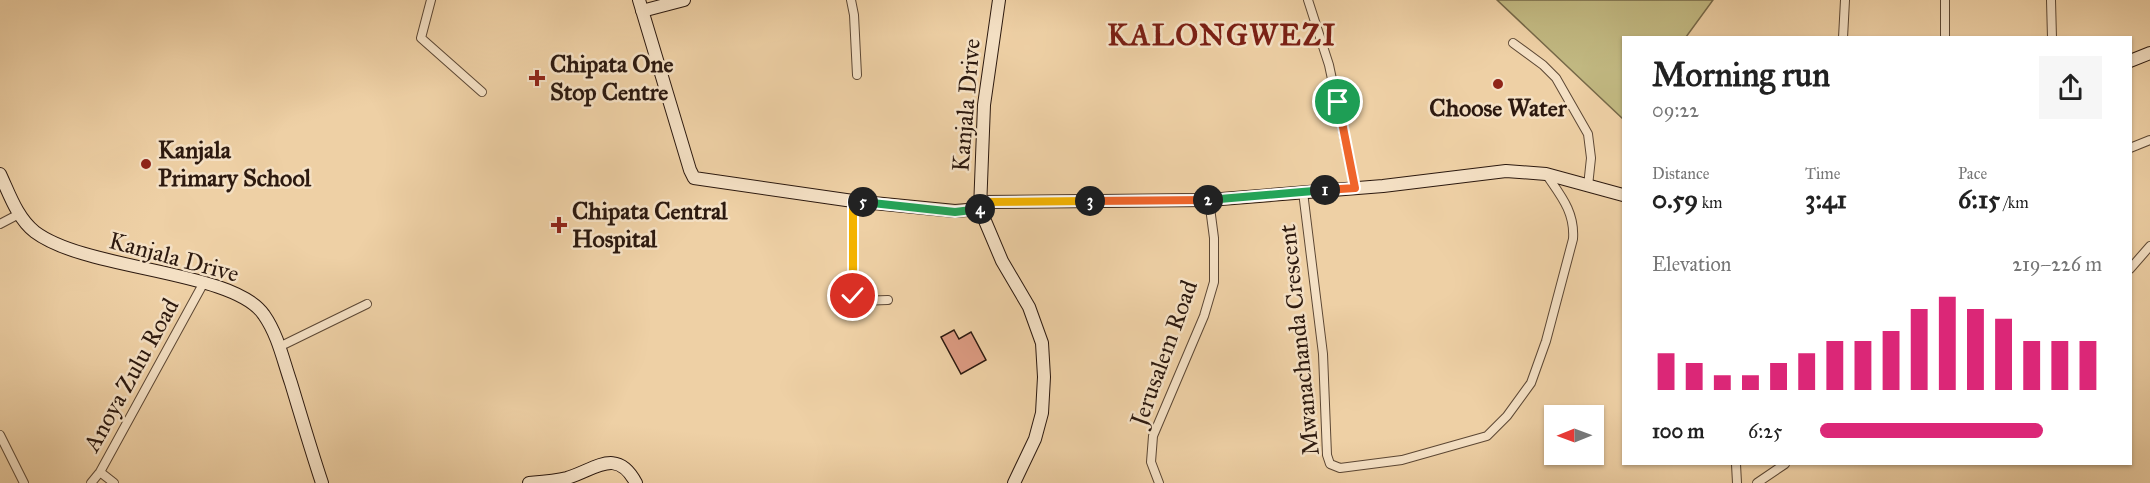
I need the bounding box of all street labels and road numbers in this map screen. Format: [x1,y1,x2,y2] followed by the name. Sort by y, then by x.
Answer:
[945,37,987,173] street label: Kanjala Drive
[1272,222,1326,457] street label: Mwanachanda Crescent
[106,225,242,289] street label: Kanjala Drive
[1123,276,1204,433] street label: Jerusalem Road
[76,293,186,458] street label: Anoya Zulu Road

